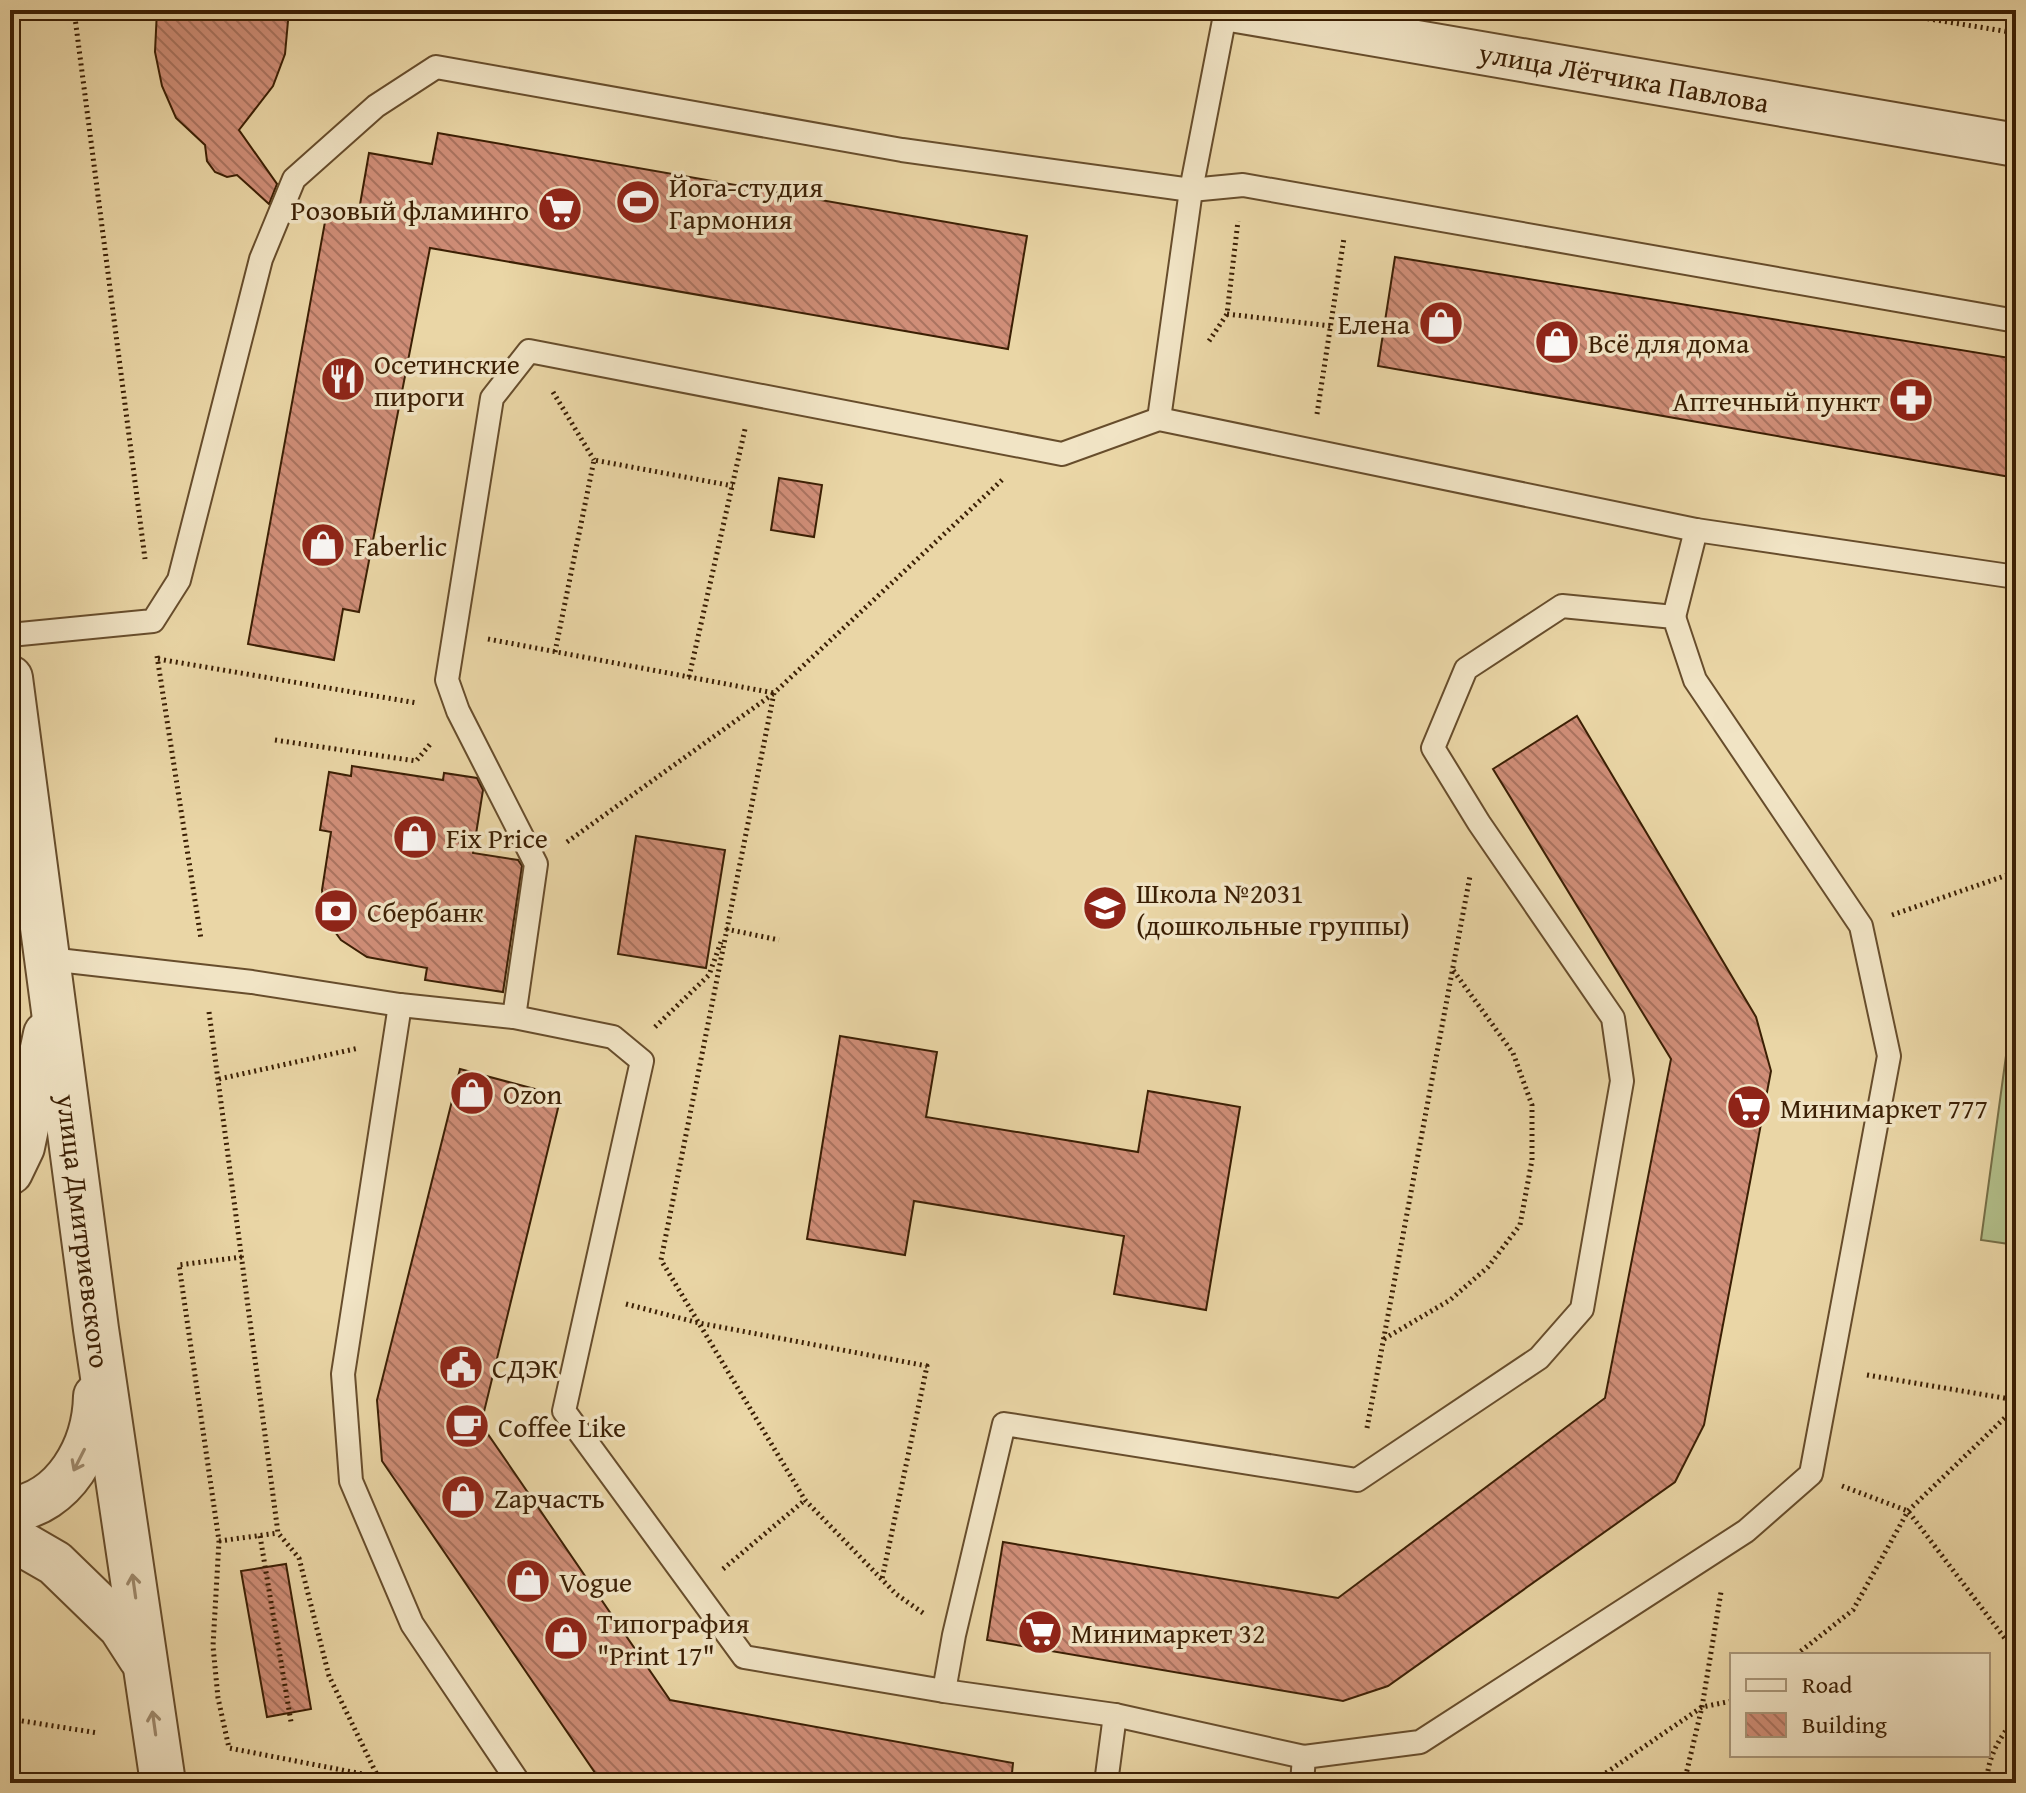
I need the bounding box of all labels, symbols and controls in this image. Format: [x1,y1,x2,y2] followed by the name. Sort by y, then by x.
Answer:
[1475,31,1773,123] street label: улица Лётчика Павлова
[669,166,823,239] place label: Йога-студия Гармония
[614,178,662,226] sports icon: Йога-студия Гармония
[536,185,584,233] supermarket icon: Розовый фламинго
[291,189,529,230] place label: Розовый фламинго
[1417,299,1465,347] shop icon: Елена
[1338,303,1411,344] place label: Елена
[1533,318,1581,366] shop icon: Всё для дома
[1588,322,1750,363] place label: Всё для дома
[374,343,520,416] place label: Осетинские пироги
[319,355,367,403] restaurant icon: Осетинские пироги
[1887,376,1935,424] pharmacy icon: Аптечный пункт
[1672,380,1880,421] place label: Аптечный пункт
[299,521,347,569] shop icon: Faberlic
[354,525,447,566] place label: Faberlic
[391,813,439,861] shop icon: Fix Price
[446,817,548,858] place label: Fix Price
[1136,872,1410,945] place label: Школа №2031 (дошкольные группы)
[1081,884,1129,932] school or university icon: Школа №2031 (дошкольные группы)
[312,887,360,935] bank icon: Сбербанк
[367,891,484,932] place label: Сбербанк
[448,1069,496,1117] shop icon: Ozon
[503,1073,563,1114] place label: Ozon
[1725,1083,1773,1131] supermarket icon: Минимаркет 777
[1780,1087,1988,1128] place label: Минимаркет 777
[47,1091,121,1370] street label: улица Дмитриевского
[437,1343,485,1391] public building icon: СДЭК
[492,1347,558,1388] place label: СДЭК
[443,1402,491,1450] cafe icon: Coffee Like
[498,1406,626,1447] place label: Coffee Like
[70,1448,86,1471] one-way arrow
[439,1473,487,1521] shop icon: Zapчасть
[494,1477,605,1518] place label: Zapчасть
[504,1557,552,1605] shop icon: Vogue
[559,1561,632,1602] place label: Vogue
[126,1574,141,1599] one-way arrow
[597,1602,749,1675] place label: Типография "Print 17"
[1016,1608,1064,1656] supermarket icon: Минимаркет 32
[1071,1612,1265,1653] place label: Минимаркет 32
[542,1614,590,1662] shop icon: Типография "Print 17"
[1730,1653,1990,1757] legend
[1802,1667,1852,1702] text: Road
[1802,1707,1887,1742] text: Building
[146,1711,161,1736] one-way arrow

